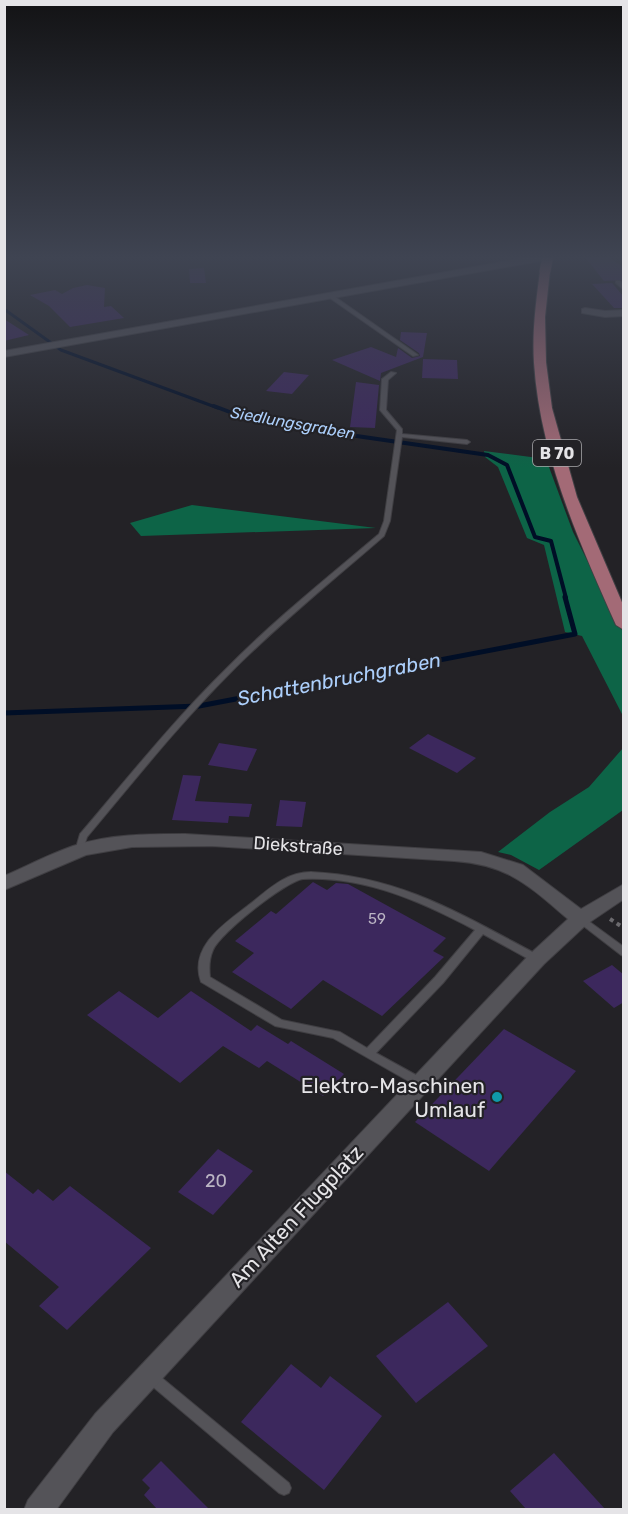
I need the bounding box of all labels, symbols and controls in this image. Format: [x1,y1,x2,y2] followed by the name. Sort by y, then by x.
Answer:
[229,403,357,443] water label: Siedlungsgraben
[533,440,581,466] road number: B 70
[235,647,443,711] water label: Schattenbruchgraben
[253,832,343,860] street label: Diekstraße
[368,910,386,928] house number: 59
[301,1073,485,1122] place label: Elektro-Maschinen Umlauf
[490,1090,504,1104] marker: Elektro-Maschinen Umlauf
[224,1140,368,1292] street label: Am Alten Flugplatz
[205,1170,227,1192] house number: 20

